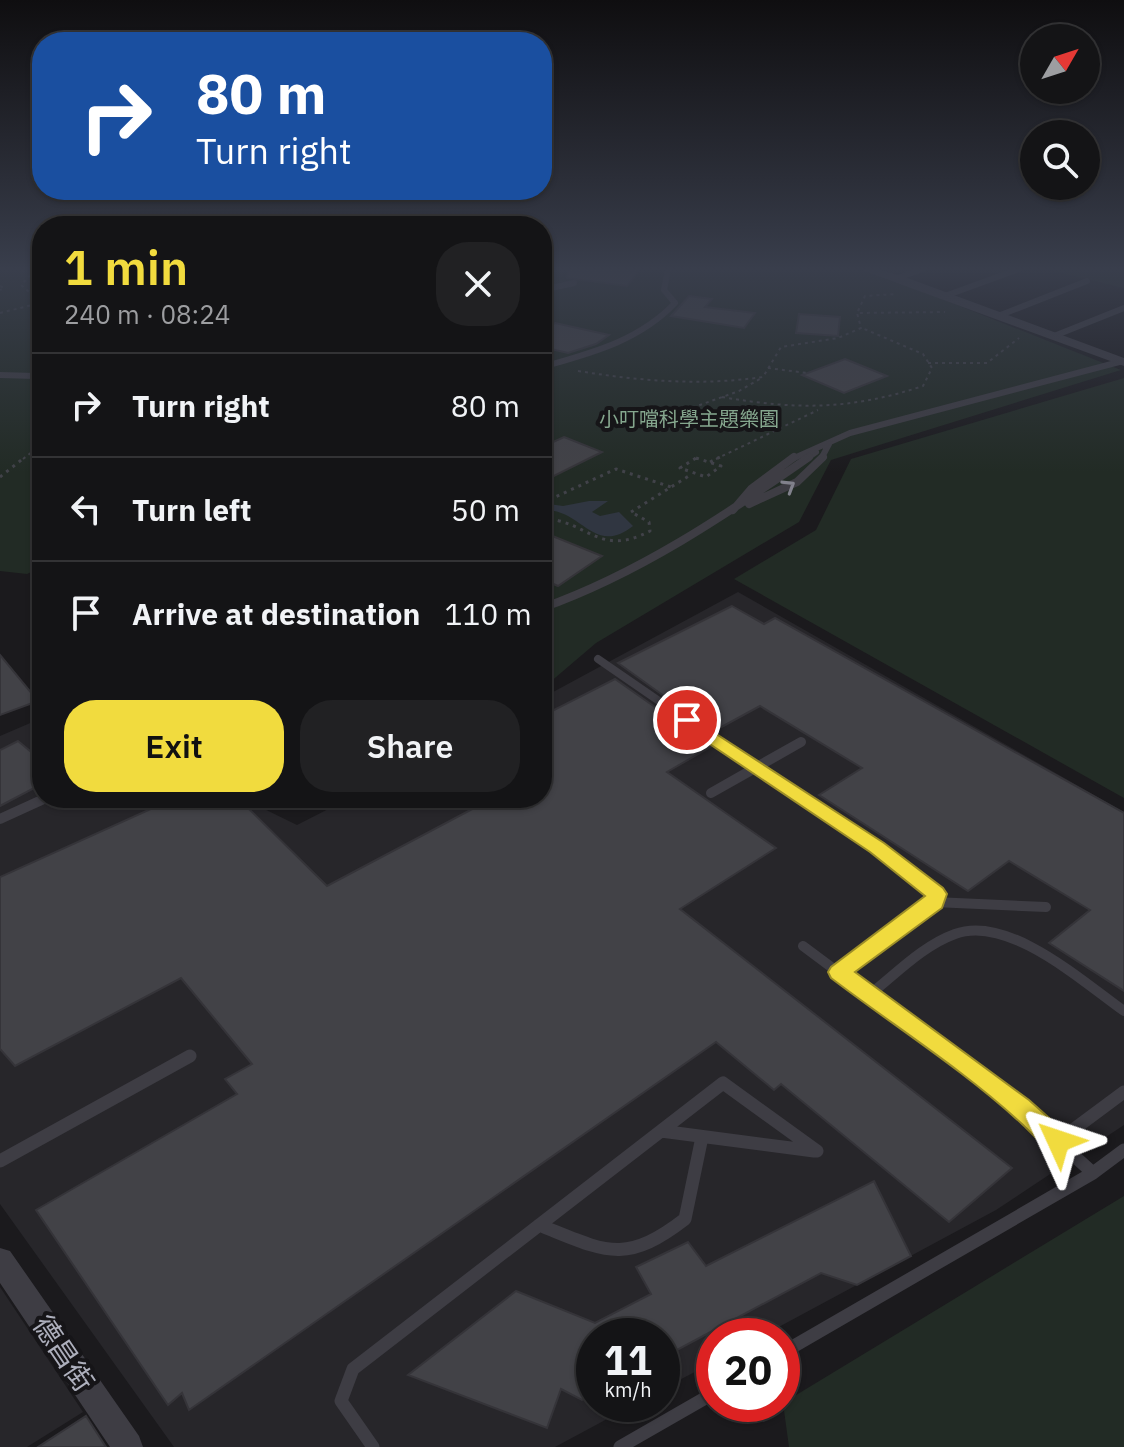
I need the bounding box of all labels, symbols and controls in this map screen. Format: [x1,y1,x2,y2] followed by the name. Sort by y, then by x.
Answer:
[1020,24,1100,104] north arrow
[1020,24,1100,200] map controls
[196,57,326,129] text: 80 m
[64,64,168,168] icon: right
[1020,120,1100,200] button: search
[196,127,352,174] text: Turn right
[64,236,188,298] text: 1 min
[436,242,520,326] button: close
[64,297,230,331] text: 240 m · 08:24
[64,383,108,427] icon: right
[132,386,270,425] text: Turn right
[451,386,520,425] text: 80 m
[599,405,779,432] park label: 小叮噹科學主題樂園
[780,480,794,495] one-way arrow
[64,487,108,531] icon: left
[132,490,251,529] text: Turn left
[451,490,520,529] text: 50 m
[64,591,108,635] icon: arrive
[132,594,420,633] text: Arrive at destination
[444,594,532,633] text: 110 m
[653,686,721,754] pin
[665,698,709,742] icon: arrive
[64,700,284,792] button: Exit
[300,700,520,792] button: Share
[1016,1099,1100,1183] position arrow
[25,1308,103,1398] street label: 德昌街
[696,1318,800,1422] speed limit sign: 20
[604,1334,652,1386] text: 11
[604,1376,652,1403] text: km/h

